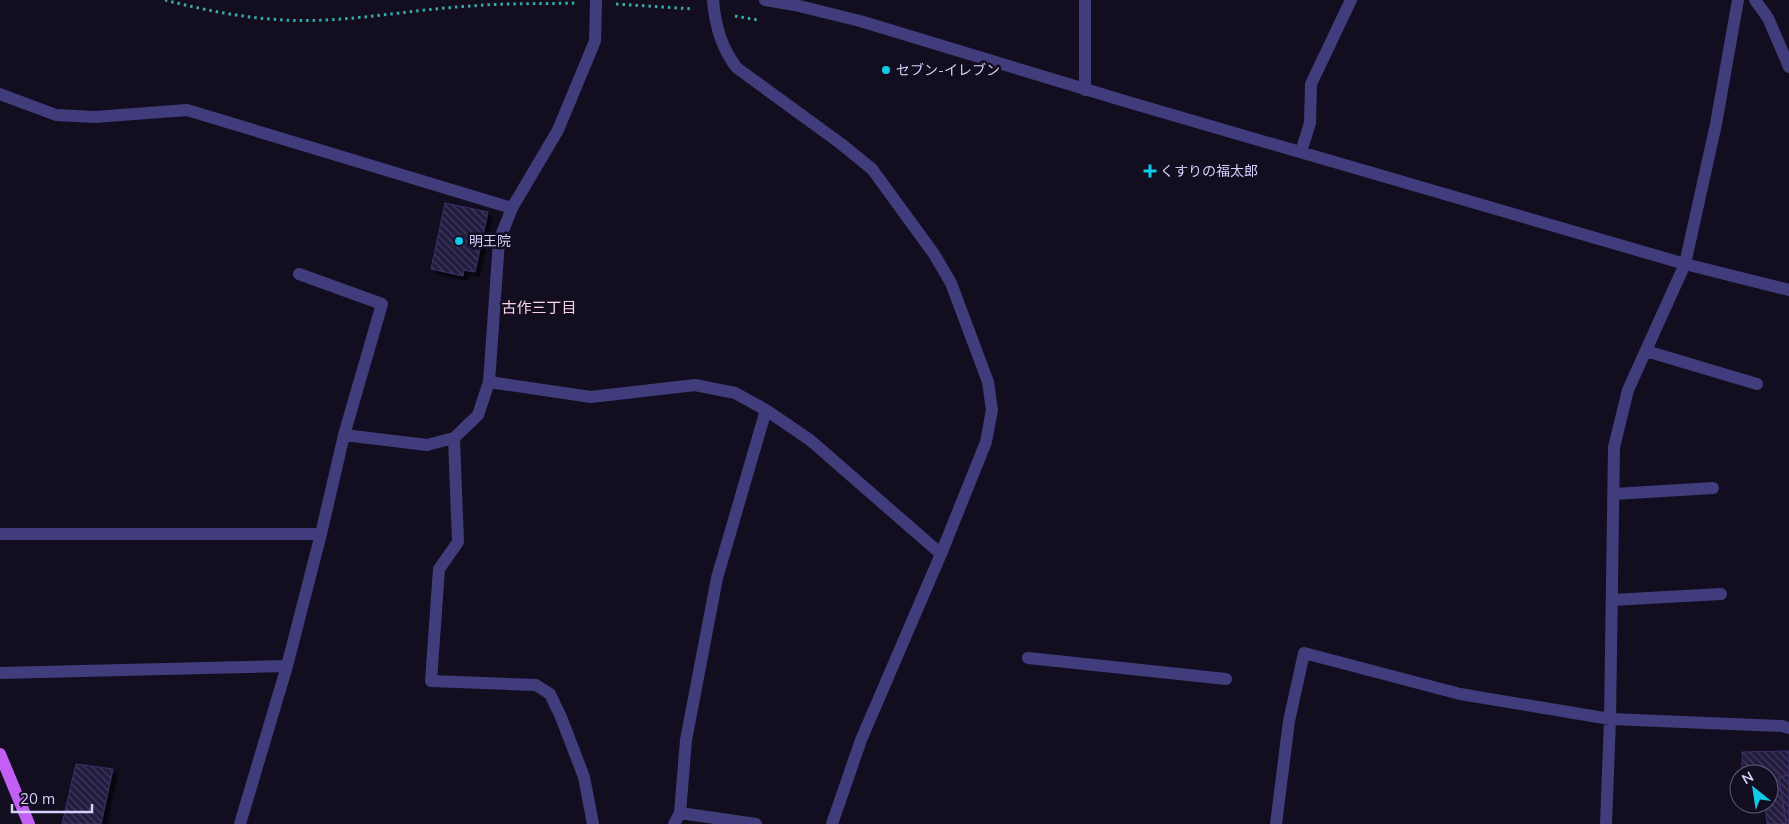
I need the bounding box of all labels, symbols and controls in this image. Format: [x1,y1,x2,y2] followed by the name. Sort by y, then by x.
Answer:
[896,61,1000,79] place label: セブン-イレブン
[880,64,892,76] marker: セブン-イレブン
[1160,162,1258,180] place label: くすりの福太郎
[1144,165,1156,177] marker: くすりの福太郎
[469,232,511,250] place label: 明王院
[453,235,465,247] marker: 明王院
[501,298,577,317] district label: 古作三丁目
[1729,764,1779,814] north arrow
[1738,767,1757,788] text: N
[12,782,92,814] scale bar
[20,789,55,808] text: 20 m

